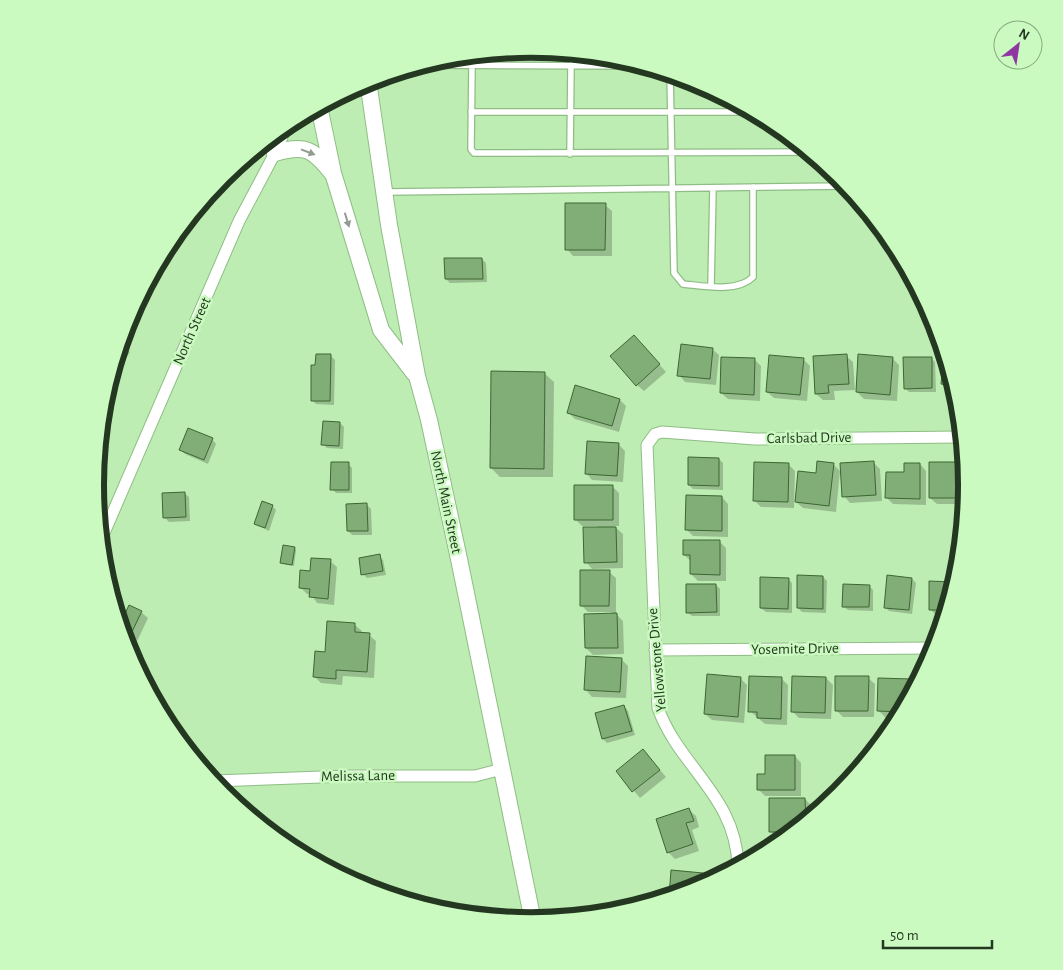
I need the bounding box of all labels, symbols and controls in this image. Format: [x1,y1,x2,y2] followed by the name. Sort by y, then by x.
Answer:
[993,20,1043,70] north arrow
[1016,26,1032,43] text: N
[301,148,315,156] one-way arrow
[344,213,352,228] one-way arrow
[170,295,214,367] street label: North Street
[766,430,852,446] street label: Carlsbad Drive
[428,449,464,555] street label: North Main Street
[645,607,669,713] street label: Yellowstone Drive
[751,641,839,657] street label: Yosemite Drive
[321,768,395,784] street label: Melissa Lane
[883,918,992,950] scale bar
[890,928,919,943] text: 50 m

